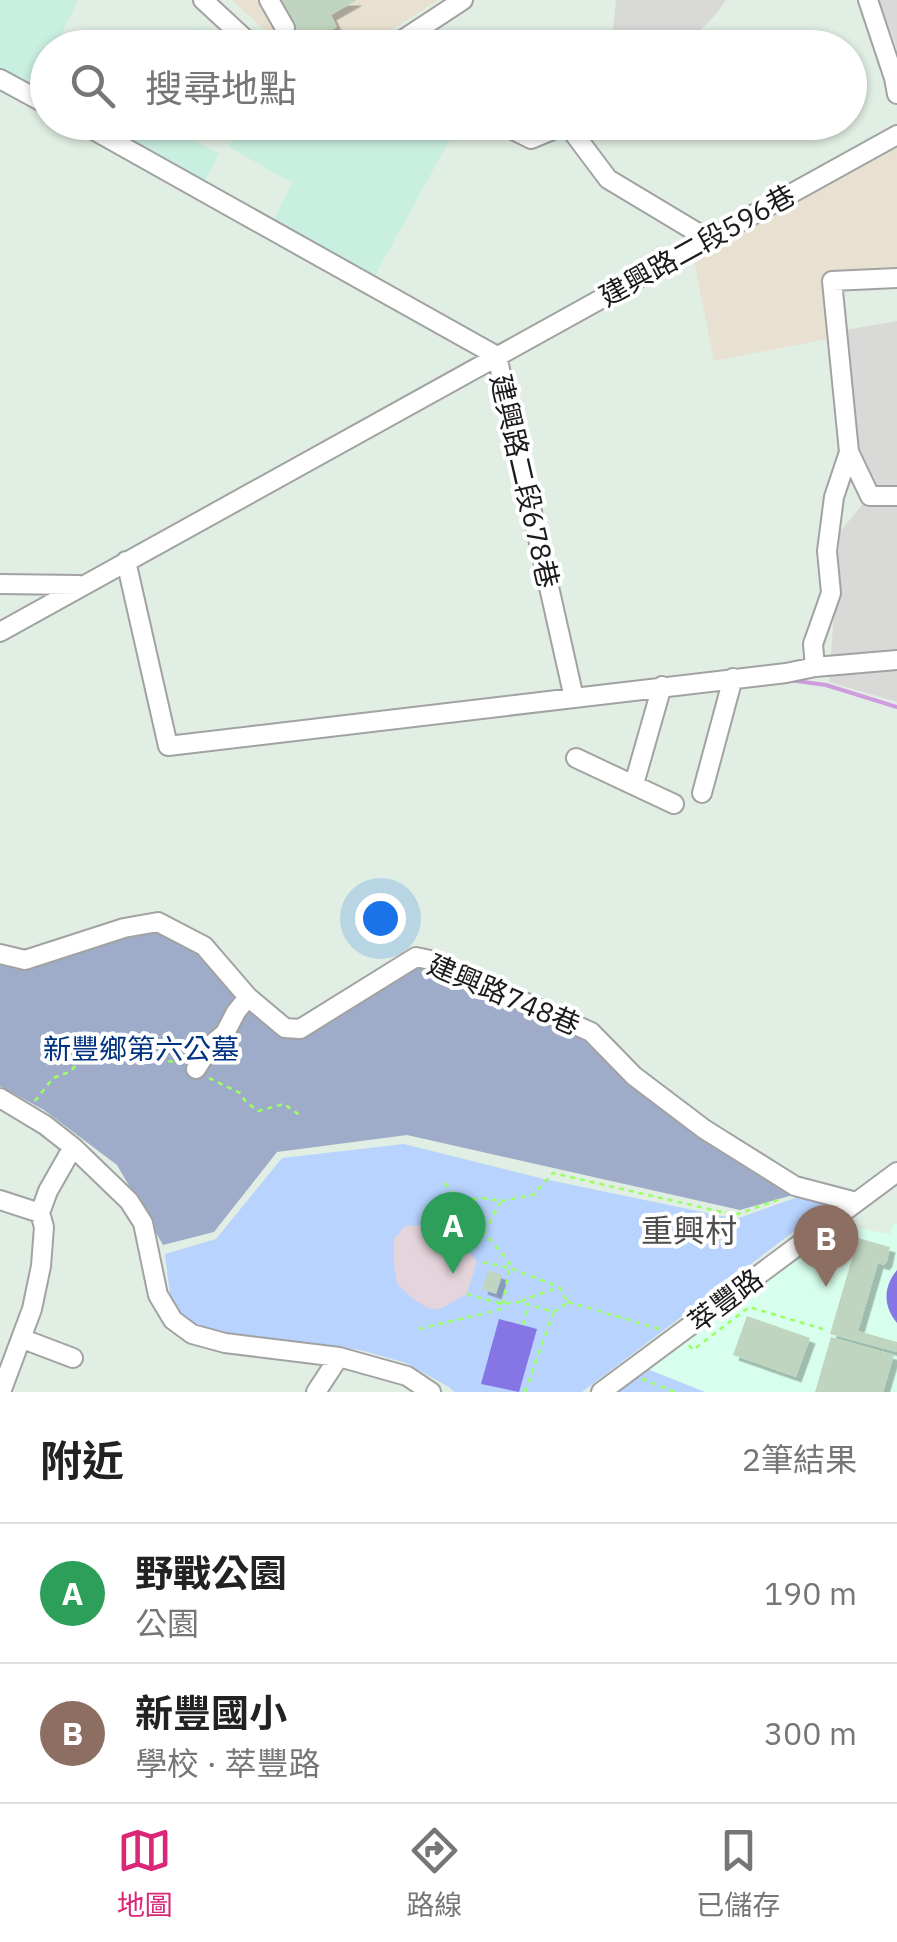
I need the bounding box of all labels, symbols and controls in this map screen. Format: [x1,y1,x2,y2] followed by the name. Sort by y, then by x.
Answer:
[30,30,867,140] search box
[65,58,120,113] icon: search
[145,63,297,112] text: 搜尋地點
[593,176,801,314] street label: 建興路二段596巷
[482,370,568,592] street label: 建興路二段678巷
[355,893,406,944] your location
[422,945,586,1043] street label: 建興路748巷
[43,1030,239,1067] park label: 新豐鄉第六公墓
[420,1192,486,1274] pin: A
[794,1204,858,1287] pin: B
[641,1209,737,1251] district label: 重興村
[680,1260,770,1340] street label: 萃豐路
[40,1433,124,1488] text: 附近
[742,1438,857,1480] text: 2筆結果
[135,1548,287,1597] text: 野戰公園
[62,1572,83,1614] text: A
[764,1572,857,1614] text: 190 m
[135,1602,199,1644] text: 公園
[135,1688,287,1737] text: 新豐國小
[62,1712,83,1754] text: B
[764,1712,857,1754] text: 300 m
[135,1742,321,1784] text: 學校 · 萃豐路
[117,1823,173,1923] tab: 地圖
[406,1823,462,1923] tab: 路線
[696,1823,780,1923] tab: 已儲存

